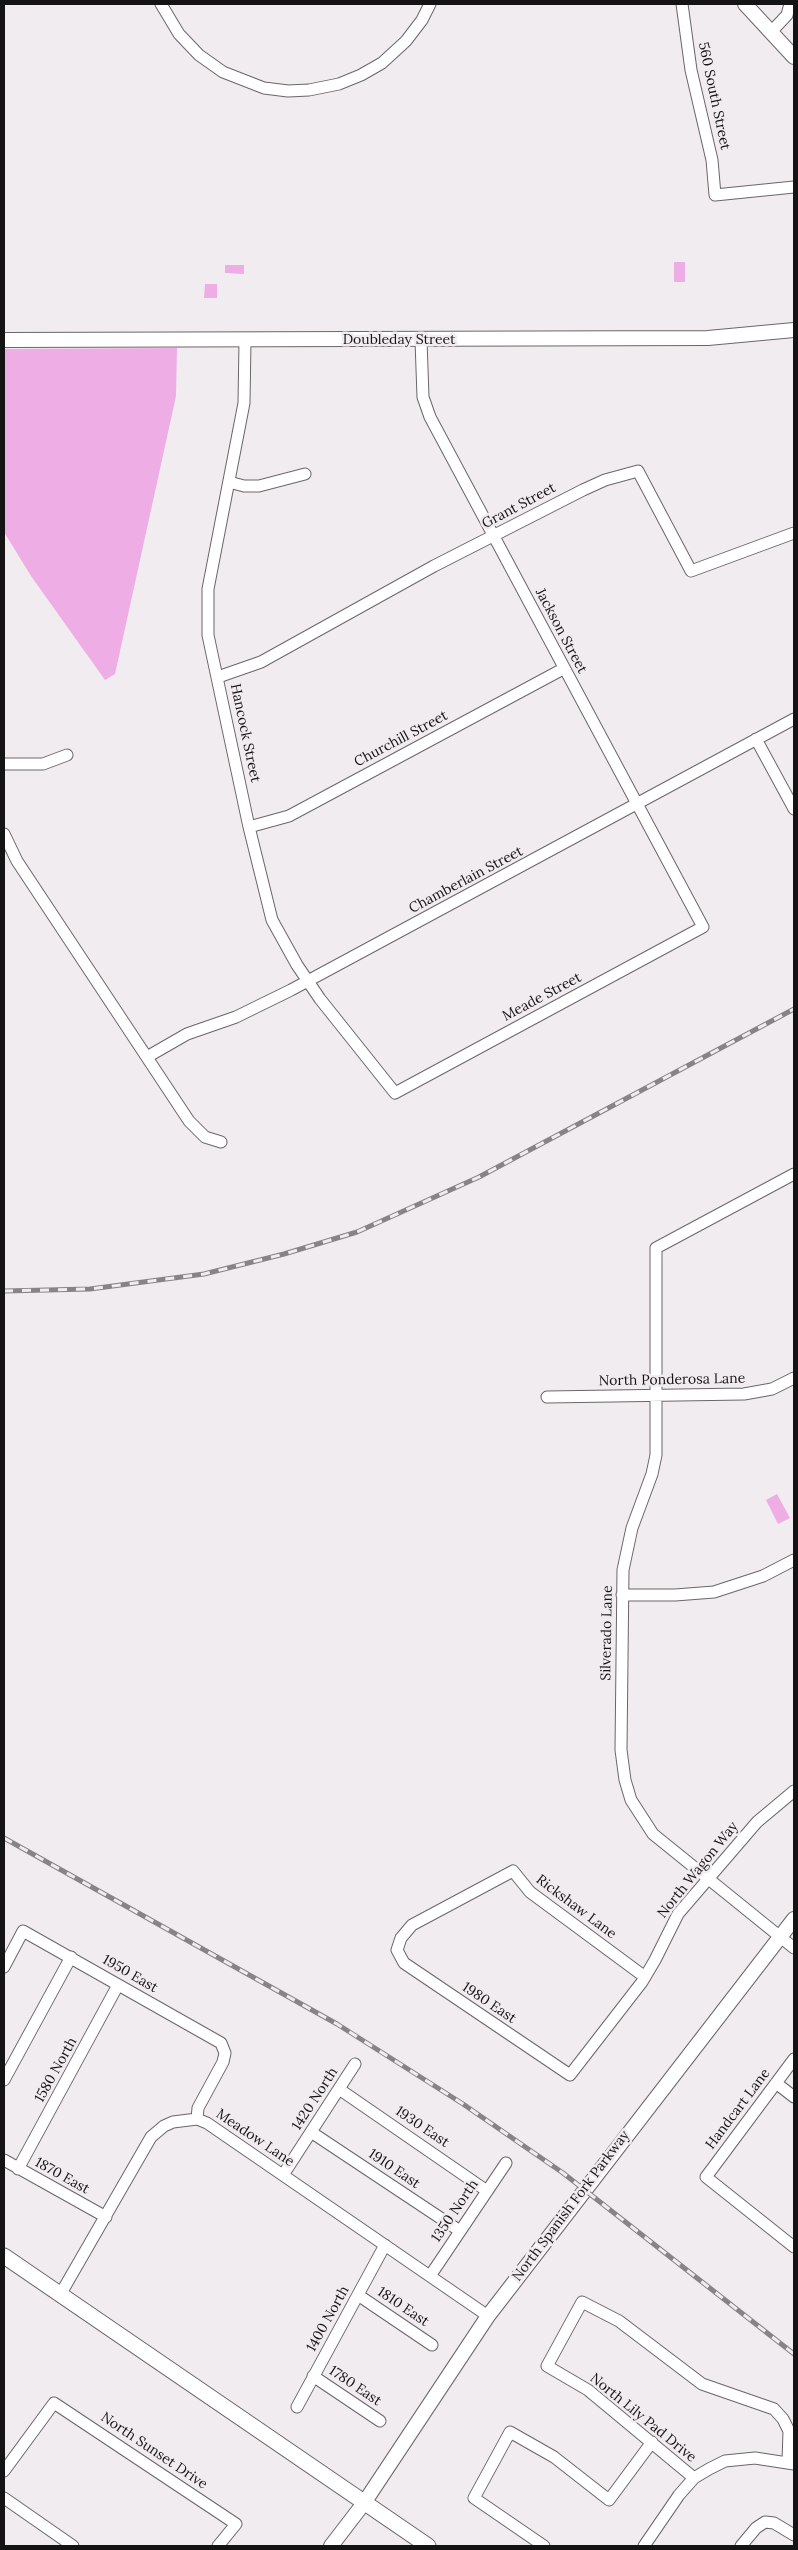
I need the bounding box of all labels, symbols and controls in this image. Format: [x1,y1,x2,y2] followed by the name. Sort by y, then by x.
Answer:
[694,41,734,151] street label: 560 South Street
[343,332,455,348] street label: Doubleday Street
[479,480,559,532] street label: Grant Street
[532,586,590,676] street label: Jackson Street
[226,682,264,784] street label: Hancock Street
[351,707,451,771] street label: Churchill Street
[406,843,526,917] street label: Chamberlain Street
[500,969,584,1025] street label: Meade Street
[599,1370,745,1390] street label: North Ponderosa Lane
[598,1585,616,1681] street label: Silverado Lane
[654,1819,742,1921] street label: North Wagon Way
[533,1871,619,1943] street label: Rickshaw Lane
[99,1951,161,1997] street label: 1950 East
[459,1979,519,2027] street label: 1980 East
[31,2035,81,2105] street label: 1580 North
[289,2065,341,2133] street label: 1420 North
[702,2065,774,2153] street label: Handcart Lane
[392,2103,452,2151] street label: 1930 East
[213,2106,297,2170] street label: Meadow Lane
[509,2127,633,2285] street label: North Spanish Fork Parkway
[365,2146,423,2192] street label: 1910 East
[32,2154,92,2198] street label: 1870 East
[428,2177,482,2245] street label: 1350 North
[303,2283,353,2355] street label: 1400 North
[374,2284,432,2330] street label: 1810 East
[326,2362,384,2410] street label: 1780 East
[586,2370,700,2466] street label: North Lily Pad Drive
[97,2409,211,2493] street label: North Sunset Drive

